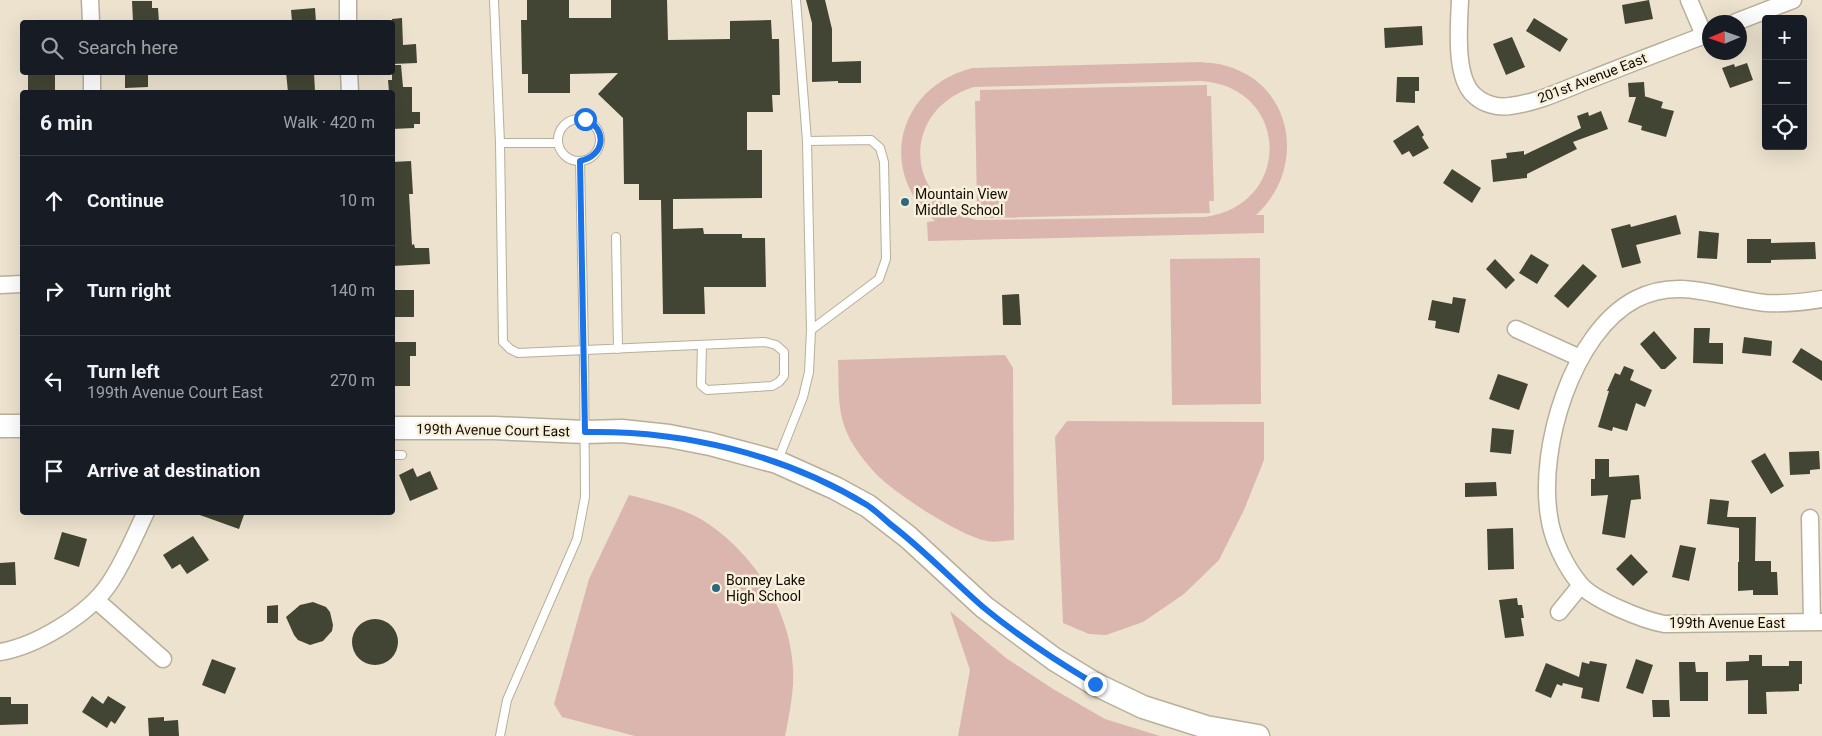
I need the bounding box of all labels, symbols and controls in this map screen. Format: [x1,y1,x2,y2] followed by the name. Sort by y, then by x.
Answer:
[1702,15,1747,60] north arrow
[1762,15,1807,150] map controls
[1762,15,1807,60] button: +
[20,20,395,75] search box
[38,34,66,62] icon: search
[78,36,178,59] text: Search here
[1535,50,1649,106] street label: 201st Avenue East
[1762,60,1807,105] button: −
[1762,105,1807,150] button: locate
[574,108,597,131] route start
[40,111,93,135] text: 6 min
[283,113,375,132] text: Walk · 420 m
[915,186,1008,218] place label: Mountain View Middle School
[40,187,68,215] icon: ahead
[87,189,164,212] text: Continue
[339,191,375,210] text: 10 m
[899,196,911,208] marker: Mountain View Middle School
[40,277,68,305] icon: right
[87,279,171,302] text: Turn right
[330,281,375,300] text: 140 m
[87,360,160,383] text: Turn left
[40,367,68,395] icon: left
[330,371,375,390] text: 270 m
[87,383,263,402] text: 199th Avenue Court East
[416,421,571,439] street label: 199th Avenue Court East
[40,457,68,485] icon: arrive
[87,459,260,482] text: Arrive at destination
[726,572,805,604] place label: Bonney Lake High School
[710,582,722,594] marker: Bonney Lake High School
[1669,615,1785,631] street label: 199th Avenue East
[1084,673,1107,696] route end

